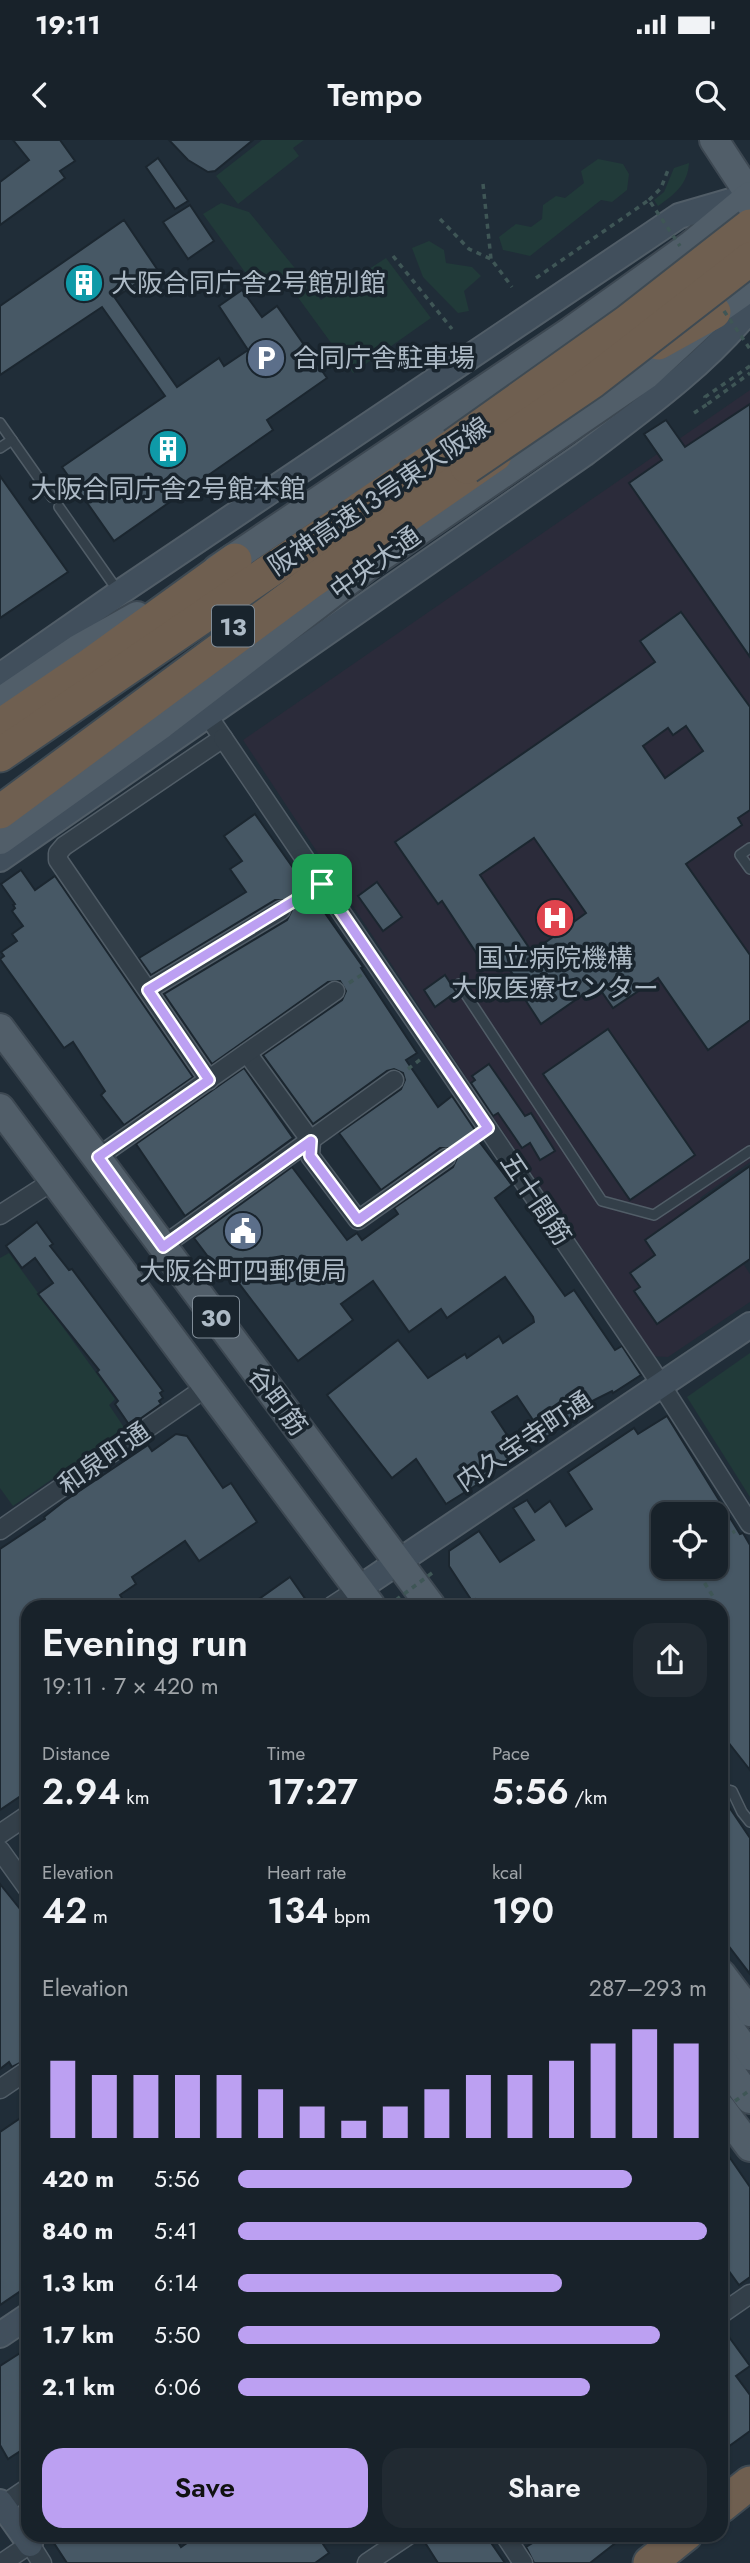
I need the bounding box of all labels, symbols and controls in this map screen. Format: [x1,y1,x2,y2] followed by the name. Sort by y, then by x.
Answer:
[35,6,100,44] text: 19:11
[327,72,423,118] text: Tempo
[21,76,59,114] icon: back
[691,76,729,114] icon: search
[63,262,105,304] building icon: 大阪合同庁舎2号館別館
[111,264,386,302] place label: 大阪合同庁舎2号館別館
[245,337,287,379] parking icon: 合同庁舎駐車場
[293,339,475,377] place label: 合同庁舎駐車場
[261,408,497,584] street label: 阪神高速13号東大阪線
[147,428,189,470] building icon: 大阪合同庁舎2号館本館
[31,470,305,508] place label: 大阪合同庁舎2号館本館
[322,517,428,609] street label: 中央大通
[212,606,254,646] road number: 13
[292,854,352,914] pin
[303,865,341,903] icon: arrive
[534,897,576,939] hospital icon: 国立病院機構 大阪医療センター
[451,939,659,1007] place label: 国立病院機構 大阪医療センター
[491,1145,581,1253] street label: 五十間筋
[222,1210,264,1252] public building icon: 大阪谷町四郵便局
[139,1252,347,1290] place label: 大阪谷町四郵便局
[193,1296,239,1338] road number: 30
[239,1358,317,1444] street label: 谷町筋
[449,1382,599,1500] street label: 内久宝寺町通
[50,1413,158,1503] street label: 和泉町通
[651,1502,728,1579] map controls
[651,1502,728,1579] button: locate
[42,1615,248,1670] text: Evening run
[633,1623,707,1697] button: share
[42,1669,219,1703] text: 19:11 · 7 × 420 m
[42,1740,110,1767] text: Distance
[267,1740,305,1767] text: Time
[492,1740,530,1767] text: Pace
[42,1767,121,1817] text: 2.94
[267,1767,358,1817] text: 17:27
[492,1767,569,1817] text: 5:56
[121,1784,150,1811] text: km
[569,1784,608,1811] text: /km
[42,1859,114,1886] text: Elevation
[267,1859,346,1886] text: Heart rate
[492,1859,523,1886] text: kcal
[42,1886,87,1936] text: 42
[267,1886,328,1936] text: 134
[492,1886,554,1936] text: 190
[87,1903,108,1930] text: m
[328,1903,370,1930] text: bpm
[42,1971,129,2005] text: Elevation
[589,1971,707,2005] text: 287–293 m
[42,2162,114,2196] text: 420 m
[154,2162,200,2196] text: 5:56
[42,2214,113,2248] text: 840 m
[154,2214,198,2248] text: 5:41
[42,2266,114,2300] text: 1.3 km
[154,2266,198,2300] text: 6:14
[42,2318,114,2352] text: 1.7 km
[154,2318,201,2352] text: 5:50
[42,2370,115,2404] text: 2.1 km
[154,2370,201,2404] text: 6:06
[42,2448,368,2528] button: Save
[382,2448,707,2528] button: Share

